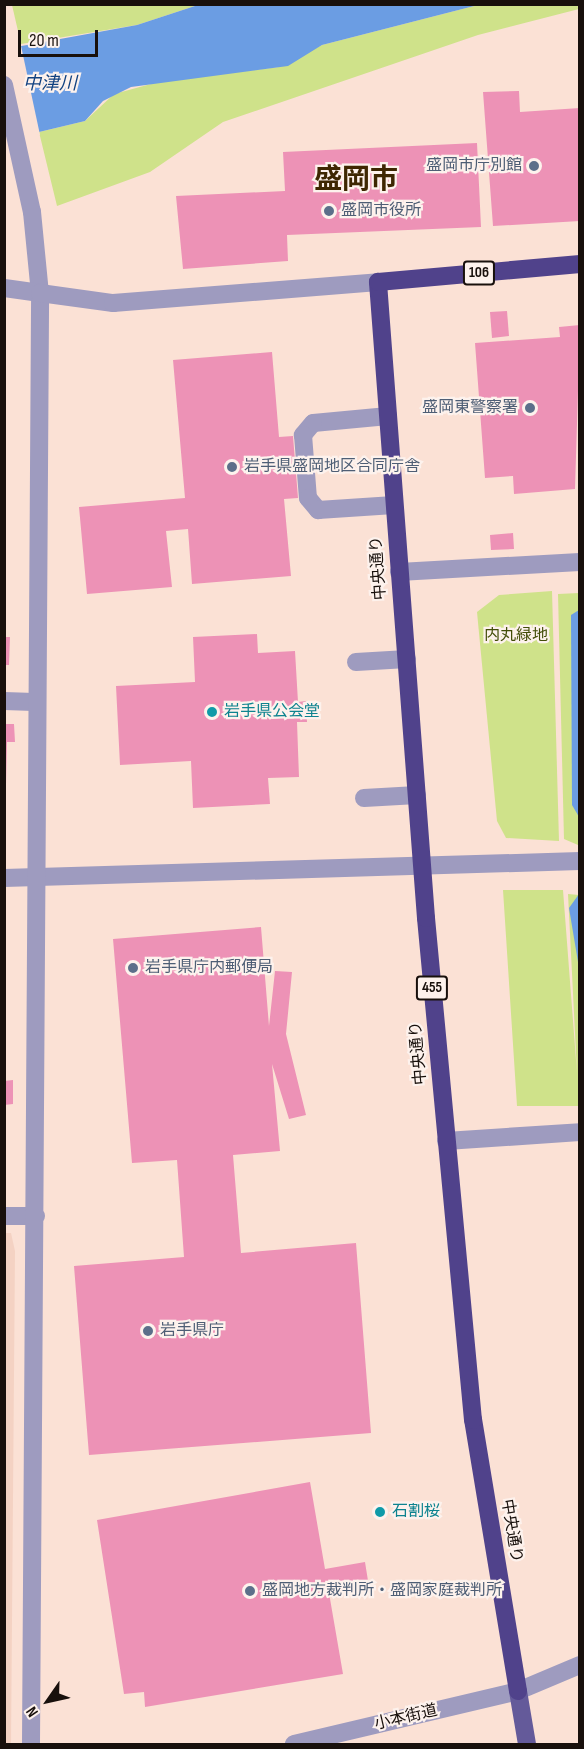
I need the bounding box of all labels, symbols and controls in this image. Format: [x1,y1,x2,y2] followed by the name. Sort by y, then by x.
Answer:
[21,18,100,56] scale bar
[29,30,59,51] text: 20 m
[23,73,77,95] water label: 中津川
[426,156,522,176] place label: 盛岡市庁別館
[527,159,541,173] marker: 盛岡市庁別館
[314,163,398,197] district label: 盛岡市
[341,201,421,221] place label: 盛岡市役所
[322,204,336,218] marker: 盛岡市役所
[462,261,496,285] road number: 106
[422,398,518,418] place label: 盛岡東警察署
[523,401,537,415] marker: 盛岡東警察署
[244,457,420,477] place label: 岩手県盛岡地区合同庁舎
[225,460,239,474] marker: 岩手県盛岡地区合同庁舎
[367,535,391,601] street label: 中央通り
[484,626,548,646] park label: 内丸緑地
[224,702,320,722] place label: 岩手県公会堂
[205,705,219,719] marker: 岩手県公会堂
[145,958,273,978] place label: 岩手県庁内郵便局
[126,961,140,975] marker: 岩手県庁内郵便局
[416,976,448,1000] road number: 455
[407,1020,431,1086] street label: 中央通り
[160,1321,224,1341] place label: 岩手県庁
[141,1324,155,1338] marker: 岩手県庁
[497,1498,525,1564] street label: 中央通り
[392,1502,440,1522] place label: 石割桜
[373,1505,387,1519] marker: 石割桜
[262,1581,502,1601] place label: 盛岡地方裁判所・盛岡家庭裁判所
[243,1584,257,1598] marker: 盛岡地方裁判所・盛岡家庭裁判所
[18,1671,78,1731] north arrow
[373,1701,439,1735] street label: 小本街道
[22,1702,43,1720] text: N

